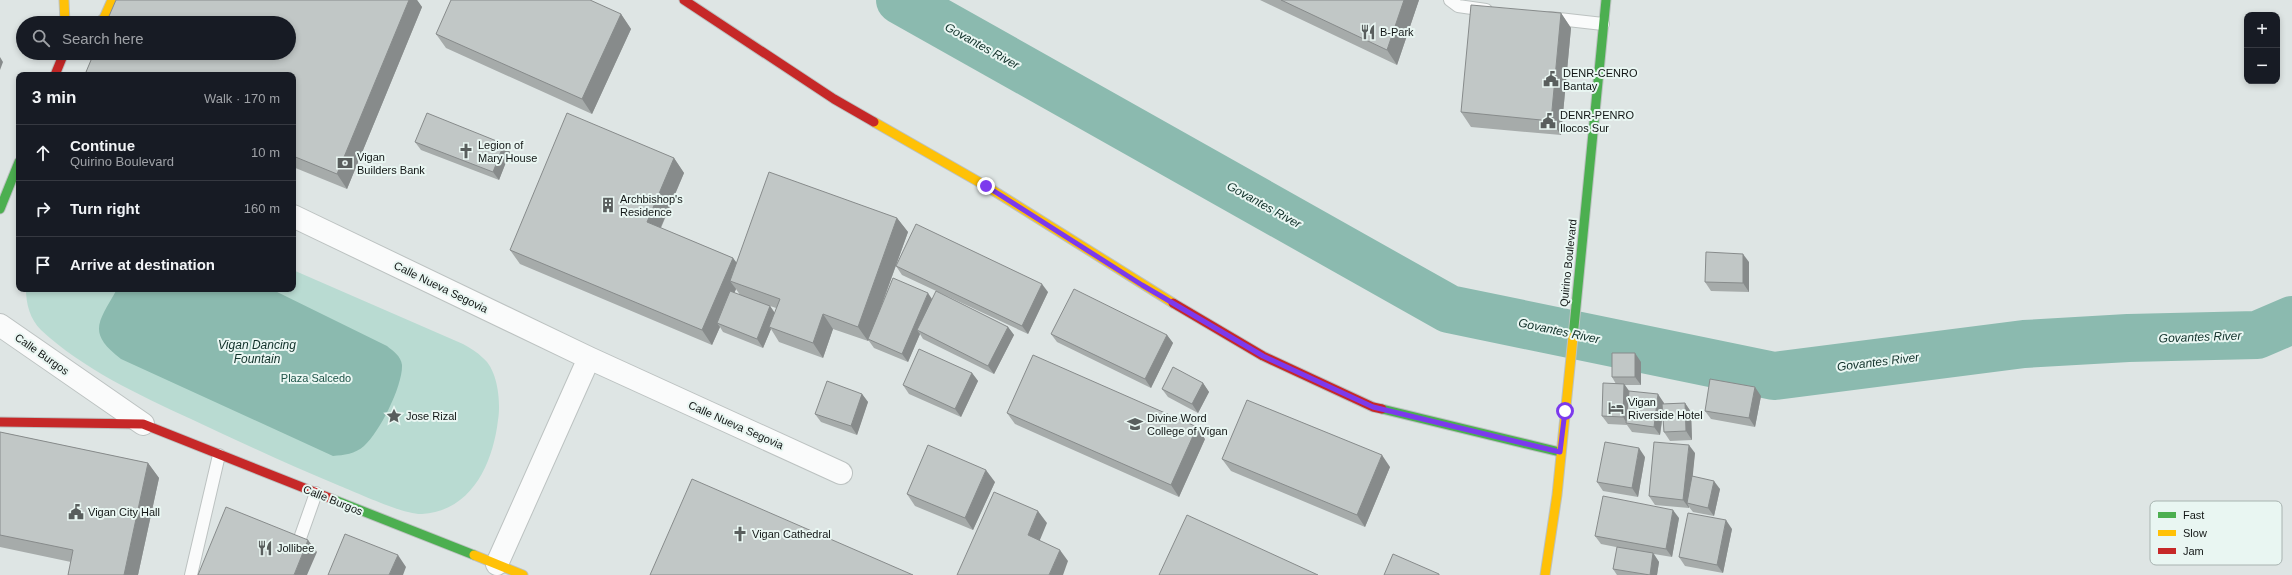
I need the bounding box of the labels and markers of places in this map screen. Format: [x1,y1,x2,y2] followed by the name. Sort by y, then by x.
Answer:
[1359,23,1377,41] restaurant icon: B-Park
[1380,26,1414,38] place label: B-Park
[1563,67,1638,92] place label: DENR-CENRO Bantay
[1542,70,1560,88] public building icon: DENR-CENRO Bantay
[1560,109,1634,134] place label: DENR-PENRO Ilocos Sur
[1539,112,1557,130] public building icon: DENR-PENRO Ilocos Sur
[478,139,537,164] place label: Legion of Mary House
[457,142,475,160] church icon: Legion of Mary House
[357,151,425,176] place label: Vigan Builders Bank
[336,154,354,172] bank icon: Vigan Builders Bank
[620,193,683,218] place label: Archbishop's Residence
[599,196,617,214] building icon: Archbishop's Residence
[1628,396,1703,421] place label: Vigan Riverside Hotel
[1607,399,1625,417] hotel icon: Vigan Riverside Hotel
[385,407,403,425] place icon: Jose Rizal
[406,410,457,422] place label: Jose Rizal
[1147,412,1228,437] place label: Divine Word College of Vigan
[1126,415,1144,433] school or university icon: Divine Word College of Vigan
[67,503,85,521] public building icon: Vigan City Hall
[88,506,160,518] place label: Vigan City Hall
[731,525,749,543] church icon: Vigan Cathedral
[752,528,831,540] place label: Vigan Cathedral
[256,539,274,557] restaurant icon: Jollibee
[277,542,314,554] place label: Jollibee

